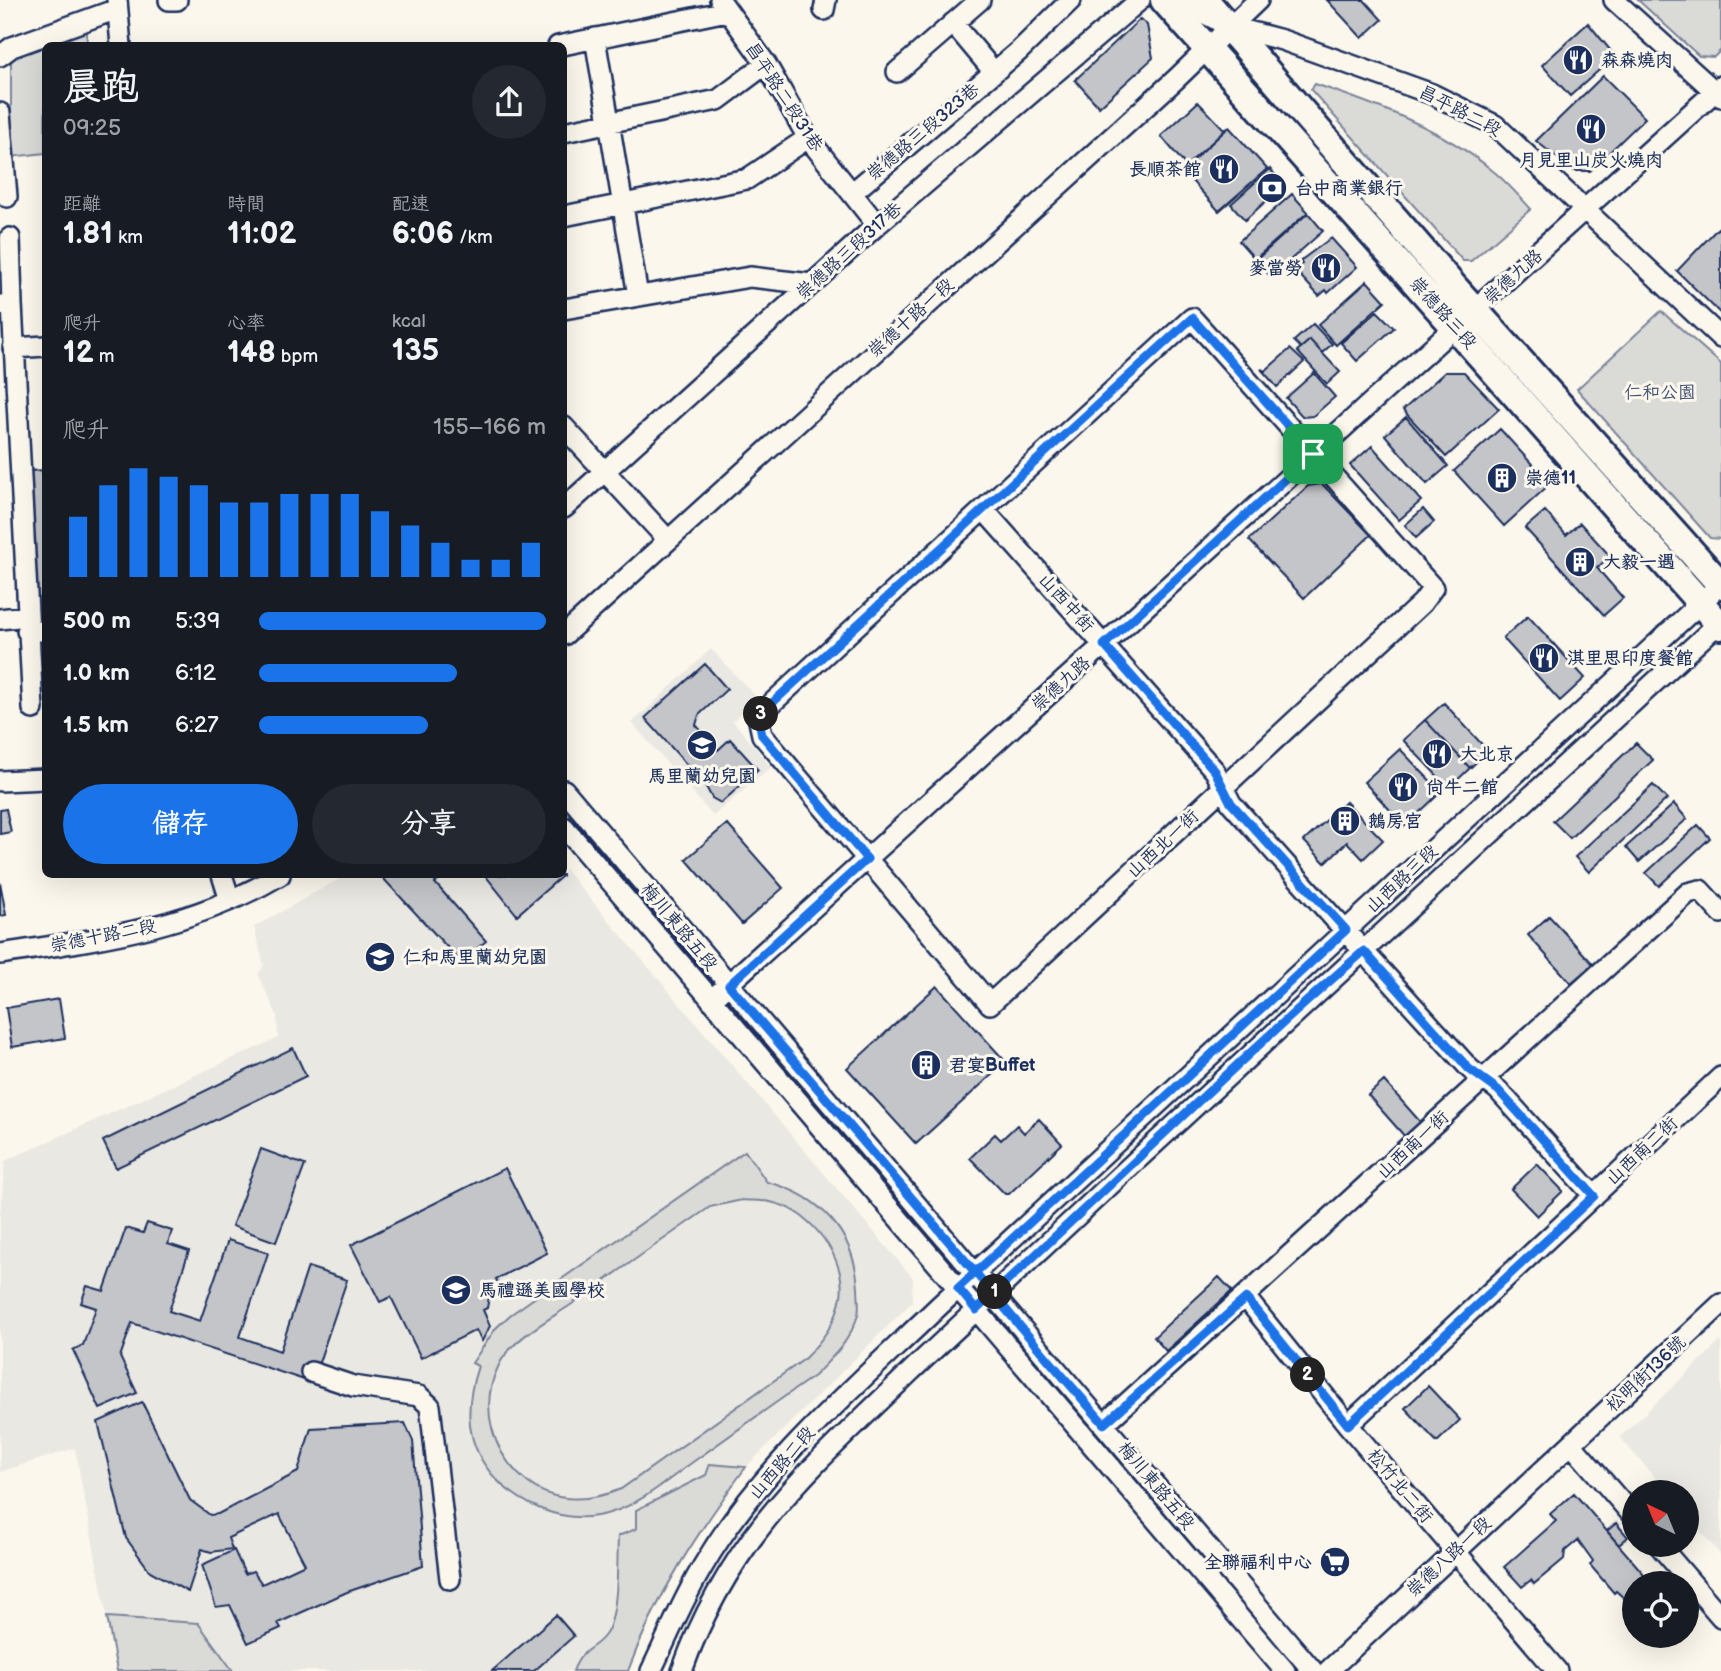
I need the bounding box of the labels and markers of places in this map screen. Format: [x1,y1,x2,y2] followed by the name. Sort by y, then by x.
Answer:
[1561,43,1595,77] restaurant icon: 森森燒肉
[1601,50,1673,71] place label: 森森燒肉
[1574,112,1608,146] restaurant icon: 月見里山炭火燒肉
[1519,150,1663,171] place label: 月見里山炭火燒肉
[1207,152,1241,186] restaurant icon: 長順茶館
[1129,159,1201,180] place label: 長順茶館
[1255,171,1289,205] bank icon: 台中商業銀行
[1295,178,1403,199] place label: 台中商業銀行
[1309,251,1343,285] restaurant icon: 麥當勞
[1249,258,1303,279] place label: 麥當勞
[1283,424,1343,484] pin
[1485,461,1519,495] building icon: 崇德11
[1525,468,1576,489] place label: 崇德11
[1563,545,1597,579] building icon: 大毅一遇
[1603,552,1675,573] place label: 大毅一遇
[1527,641,1561,675] restaurant icon: 淇里思印度餐館
[1567,648,1693,669] place label: 淇里思印度餐館
[744,696,778,732] pin: 3
[685,728,719,762] school or university icon: 馬里蘭幼兒園
[1420,737,1454,771] restaurant icon: 大北京
[1460,744,1514,765] place label: 大北京
[648,766,756,787] place label: 馬里蘭幼兒園
[1386,770,1420,804] restaurant icon: 尚牛二館
[1426,777,1498,798] place label: 尚牛二館
[1328,804,1362,838] building icon: 鵝房宮
[1368,811,1422,832] place label: 鵝房宮
[363,940,397,974] school or university icon: 仁和馬里蘭幼兒園
[403,947,547,968] place label: 仁和馬里蘭幼兒園
[909,1048,943,1082] building icon: 君宴Buffet
[949,1055,1035,1076] place label: 君宴Buffet
[439,1273,473,1307] school or university icon: 馬禮遜美國學校
[978,1274,1012,1310] pin: 1
[479,1280,605,1301] place label: 馬禮遜美國學校
[1290,1358,1326,1392] pin: 2
[1318,1545,1352,1579] supermarket icon: 全聯福利中心
[1204,1552,1312,1573] place label: 全聯福利中心

